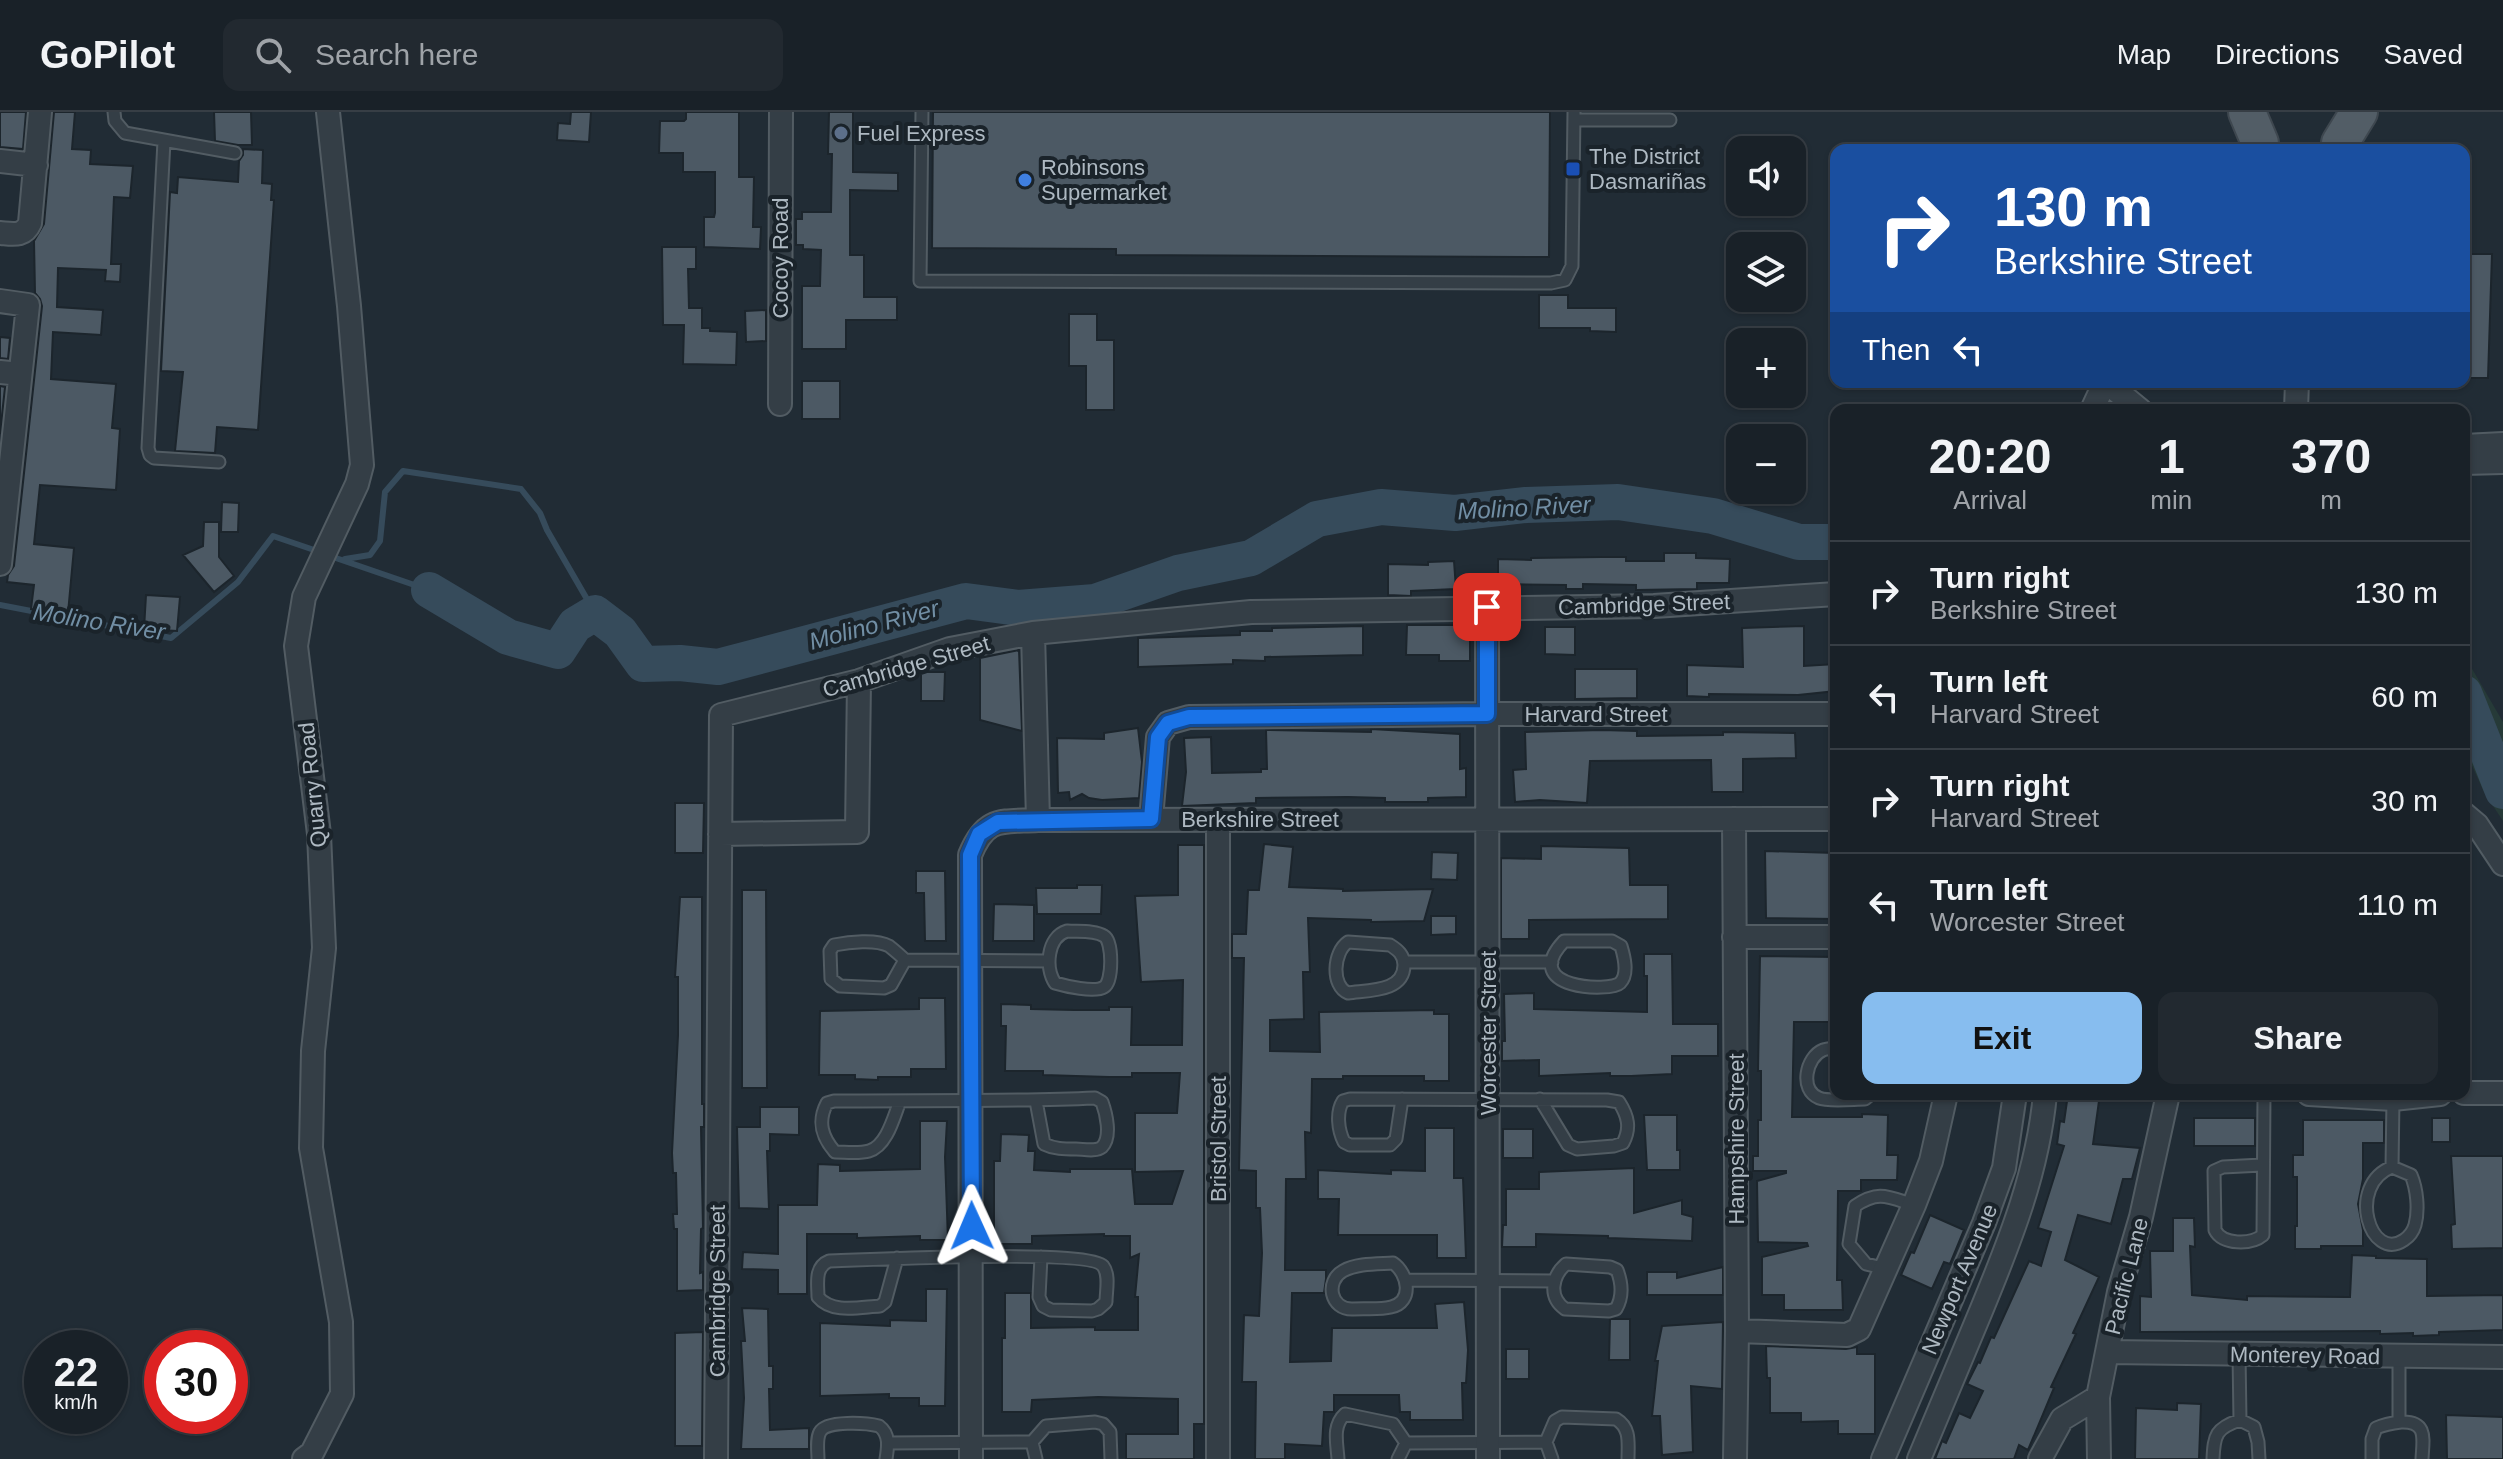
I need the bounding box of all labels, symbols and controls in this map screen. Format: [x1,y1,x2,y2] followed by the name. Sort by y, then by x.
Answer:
[223,19,783,91] search box
[251,33,295,77] icon: search
[40,34,175,76] text: GoPilot
[315,38,479,71] text: Search here
[2117,39,2171,70] text: Map
[2215,39,2340,70] text: Directions
[2384,39,2463,70] text: Saved
[857,121,985,146] place label: Fuel Express
[832,124,850,142] marker: Fuel Express
[1726,136,1806,504] map controls
[1726,136,1806,216] button: sound
[1589,144,1706,194] place label: The District Dasmariñas
[1041,155,1167,205] place label: Robinsons Supermarket
[1564,160,1582,178] marker: The District Dasmariñas
[1016,171,1034,189] marker: Robinsons Supermarket
[1994,175,2153,238] text: 130 m
[1862,176,1966,280] icon: right
[768,197,793,319] street label: Cocoy Road
[1726,232,1806,312] button: layers
[1994,241,2252,282] text: Berkshire Street
[1726,328,1806,408] button: +
[1946,328,1990,372] icon: left
[1862,333,1930,366] text: Then
[1726,424,1806,504] button: −
[1929,430,2052,483] text: 20:20
[2158,430,2185,483] text: 1
[2291,430,2371,483] text: 370
[1953,485,2027,515] text: Arrival
[2150,485,2192,515] text: min
[2320,485,2342,515] text: m
[1457,490,1592,524] water label: Molino River
[1930,561,2069,594] text: Turn right
[1862,571,1906,615] icon: right
[1453,573,1521,641] pin
[2355,576,2438,609] text: 130 m
[1465,585,1509,629] icon: arrive
[1557,589,1731,620] street label: Cambridge Street
[806,594,943,655] water label: Molino River
[1930,595,2116,625] text: Berkshire Street
[31,598,168,645] water label: Molino River
[820,631,992,702] street label: Cambridge Street
[1930,665,2048,698] text: Turn left
[1862,675,1906,719] icon: left
[2371,680,2438,713] text: 60 m
[1930,699,2099,729] text: Harvard Street
[1524,702,1668,727] street label: Harvard Street
[293,721,332,849] street label: Quarry Road
[1930,769,2069,802] text: Turn right
[1862,779,1906,823] icon: right
[2371,784,2438,817] text: 30 m
[1930,803,2099,833] text: Harvard Street
[1181,807,1339,832] street label: Berkshire Street
[1930,873,2048,906] text: Turn left
[1862,883,1906,927] icon: left
[2357,888,2438,921] text: 110 m
[1930,907,2125,937] text: Worcester Street
[1476,951,1501,1115] street label: Worcester Street
[1862,992,2142,1084] button: Exit
[2158,992,2438,1084] button: Share
[1724,1053,1749,1225] street label: Hampshire Street
[1206,1076,1231,1202] street label: Bristol Street
[930,1184,1014,1268] position arrow
[1916,1200,2002,1358] street label: Newport Avenue
[705,1205,730,1377] street label: Cambridge Street
[2100,1215,2153,1337] street label: Pacific Lane
[144,1330,248,1434] speed limit sign: 30
[2230,1342,2380,1369] street label: Monterey Road
[54,1350,98,1394] text: 22
[54,1391,98,1413] text: km/h

